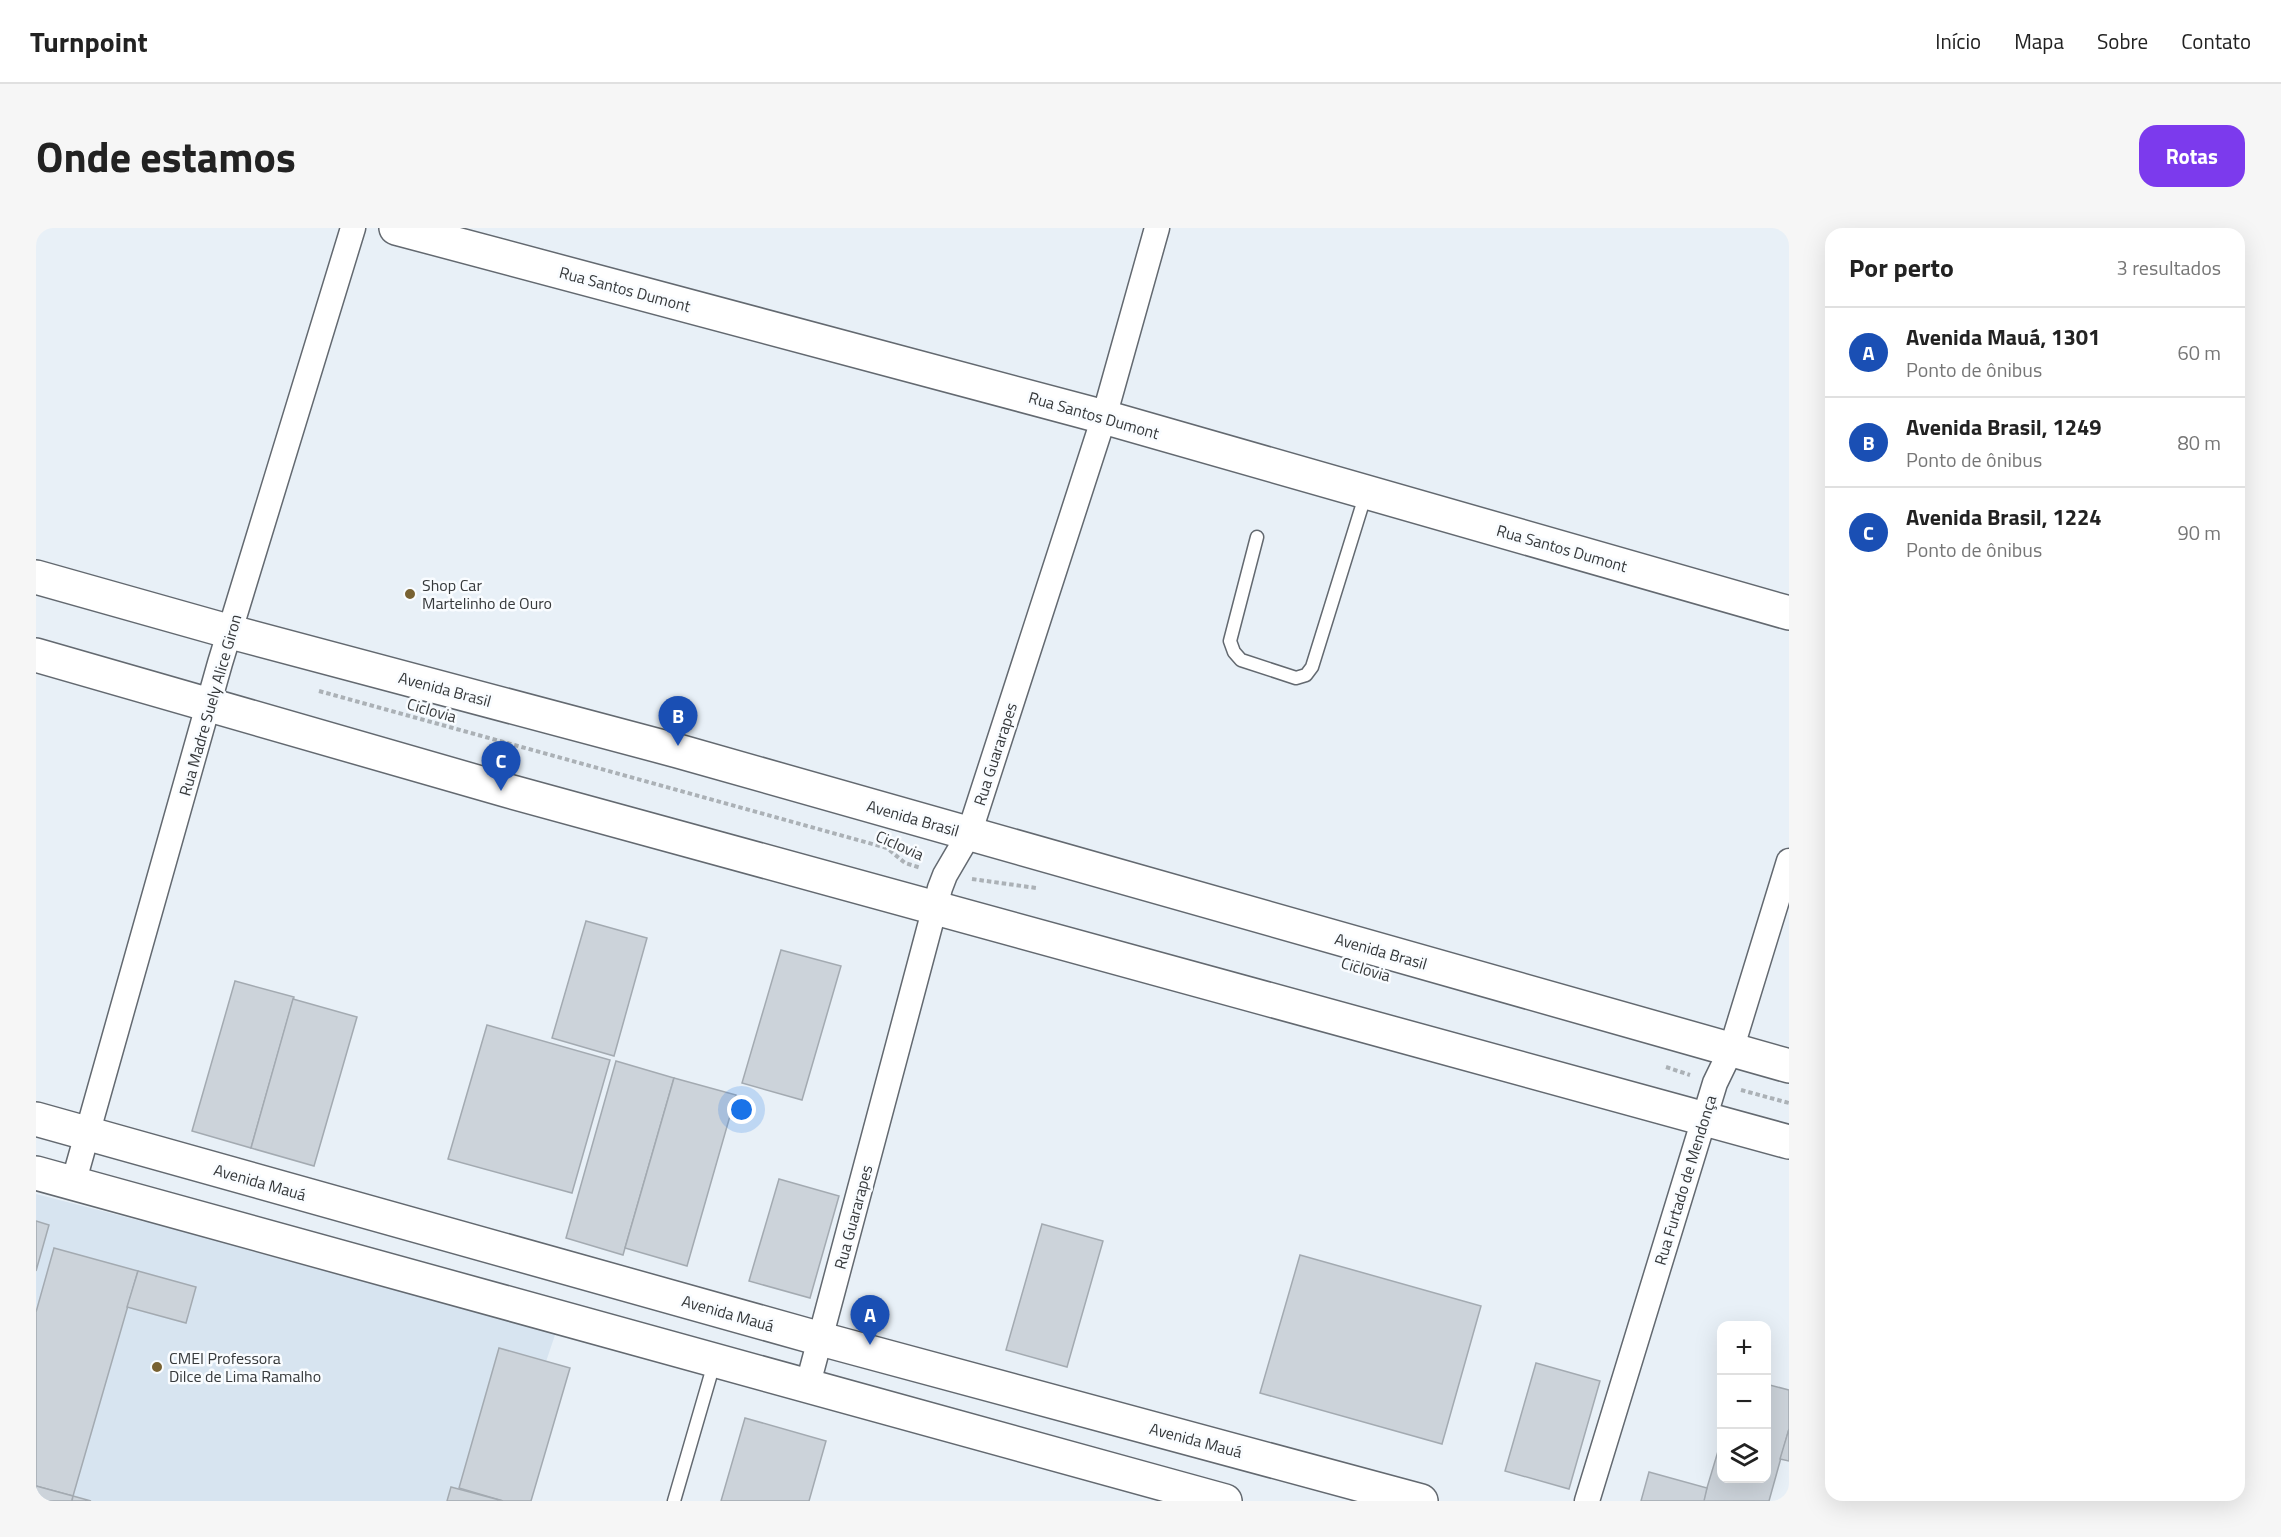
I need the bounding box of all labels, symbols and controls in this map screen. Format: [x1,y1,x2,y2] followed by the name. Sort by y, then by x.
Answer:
[30,20,148,63] text: Turnpoint
[1935,25,1981,57] text: Início
[2014,25,2064,57] text: Mapa
[2097,25,2148,57] text: Sobre
[2181,25,2251,57] text: Contato
[36,124,296,188] text: Onde estamos
[2139,125,2245,187] button: Rotas
[1849,248,1954,287] text: Por perto
[2117,252,2221,283] text: 3 resultados
[557,260,694,318] street label: Rua Santos Dumont
[1906,320,2100,354] text: Avenida Mauá, 1301
[1862,337,1875,368] text: A
[2177,337,2221,368] text: 60 m
[1906,354,2042,385] text: Ponto de ônibus
[1026,385,1163,445] street label: Rua Santos Dumont
[1906,410,2102,444] text: Avenida Brasil, 1249
[1862,427,1875,458] text: B
[2177,427,2221,458] text: 80 m
[1906,444,2042,475] text: Ponto de ônibus
[1906,500,2102,534] text: Avenida Brasil, 1224
[1863,517,1874,548] text: C
[2177,517,2221,548] text: 90 m
[1494,518,1631,578] street label: Rua Santos Dumont
[1906,534,2042,565] text: Ponto de ônibus
[422,573,552,615] place label: Shop Car Martelinho de Ouro
[403,587,417,601] marker: Shop Car Martelinho de Ouro
[173,611,247,799] street label: Rua Madre Suely Alice Giron
[396,665,494,713] street label: Avenida Brasil
[404,692,460,728] street label: Ciclovia
[658,696,698,746] pin: B
[967,699,1023,809] street label: Rua Guararapes
[482,742,520,791] pin: C
[864,793,962,843] street label: Avenida Brasil
[872,824,928,866] street label: Ciclovia
[1332,926,1430,976] street label: Avenida Brasil
[1338,951,1394,987] street label: Ciclovia
[1648,1092,1722,1268] street label: Rua Furtado de Mendonça
[727,1095,756,1124] your location
[211,1157,309,1207] street label: Avenida Mauá
[828,1162,878,1272] street label: Rua Guararapes
[679,1288,777,1338] street label: Avenida Mauá
[850,1296,890,1345] pin: A
[1717,1321,1771,1483] map controls
[1717,1321,1771,1375] button: +
[169,1346,321,1388] place label: CMEI Professora Dilce de Lima Ramalho
[150,1360,164,1374] marker: CMEI Professora Dilce de Lima Ramalho
[1717,1375,1771,1429] button: −
[1147,1416,1245,1464] street label: Avenida Mauá
[1717,1429,1771,1483] button: layers

